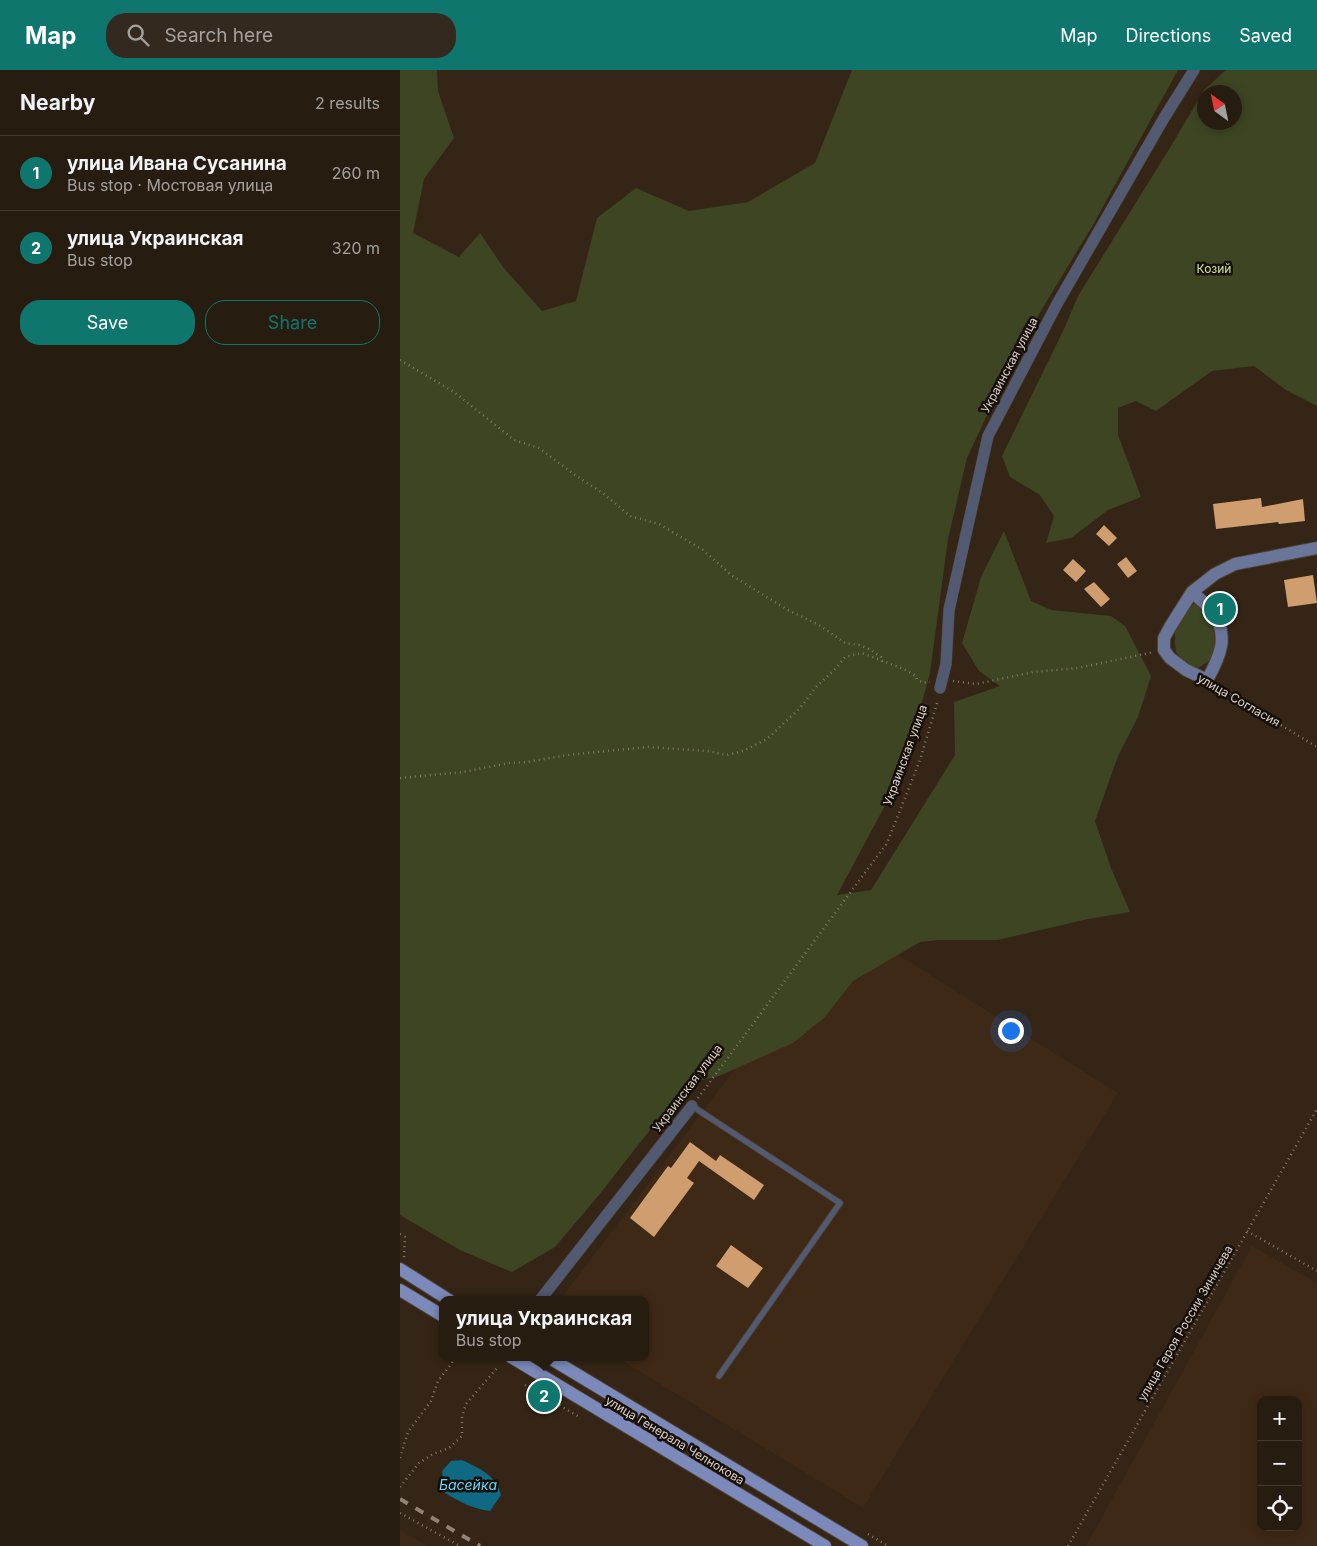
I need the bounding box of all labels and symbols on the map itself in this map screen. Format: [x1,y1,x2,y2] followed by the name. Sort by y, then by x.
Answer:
[1197,85,1242,130] north arrow
[1197,261,1231,276] park label: Козий
[977,315,1041,415] street label: Украинская улица
[1204,590,1236,628] pin: 1
[1195,670,1283,730] street label: улица Согласия
[880,703,930,807] street label: Украинская улица
[998,1018,1024,1044] your location
[649,1041,725,1135] street label: Украинская улица
[1134,1242,1236,1404] street label: улица Героя России Зиничева
[528,1377,560,1415] pin: 2
[603,1393,747,1487] street label: улица Генерала Челнокова
[439,1476,497,1493] water label: Басейка

